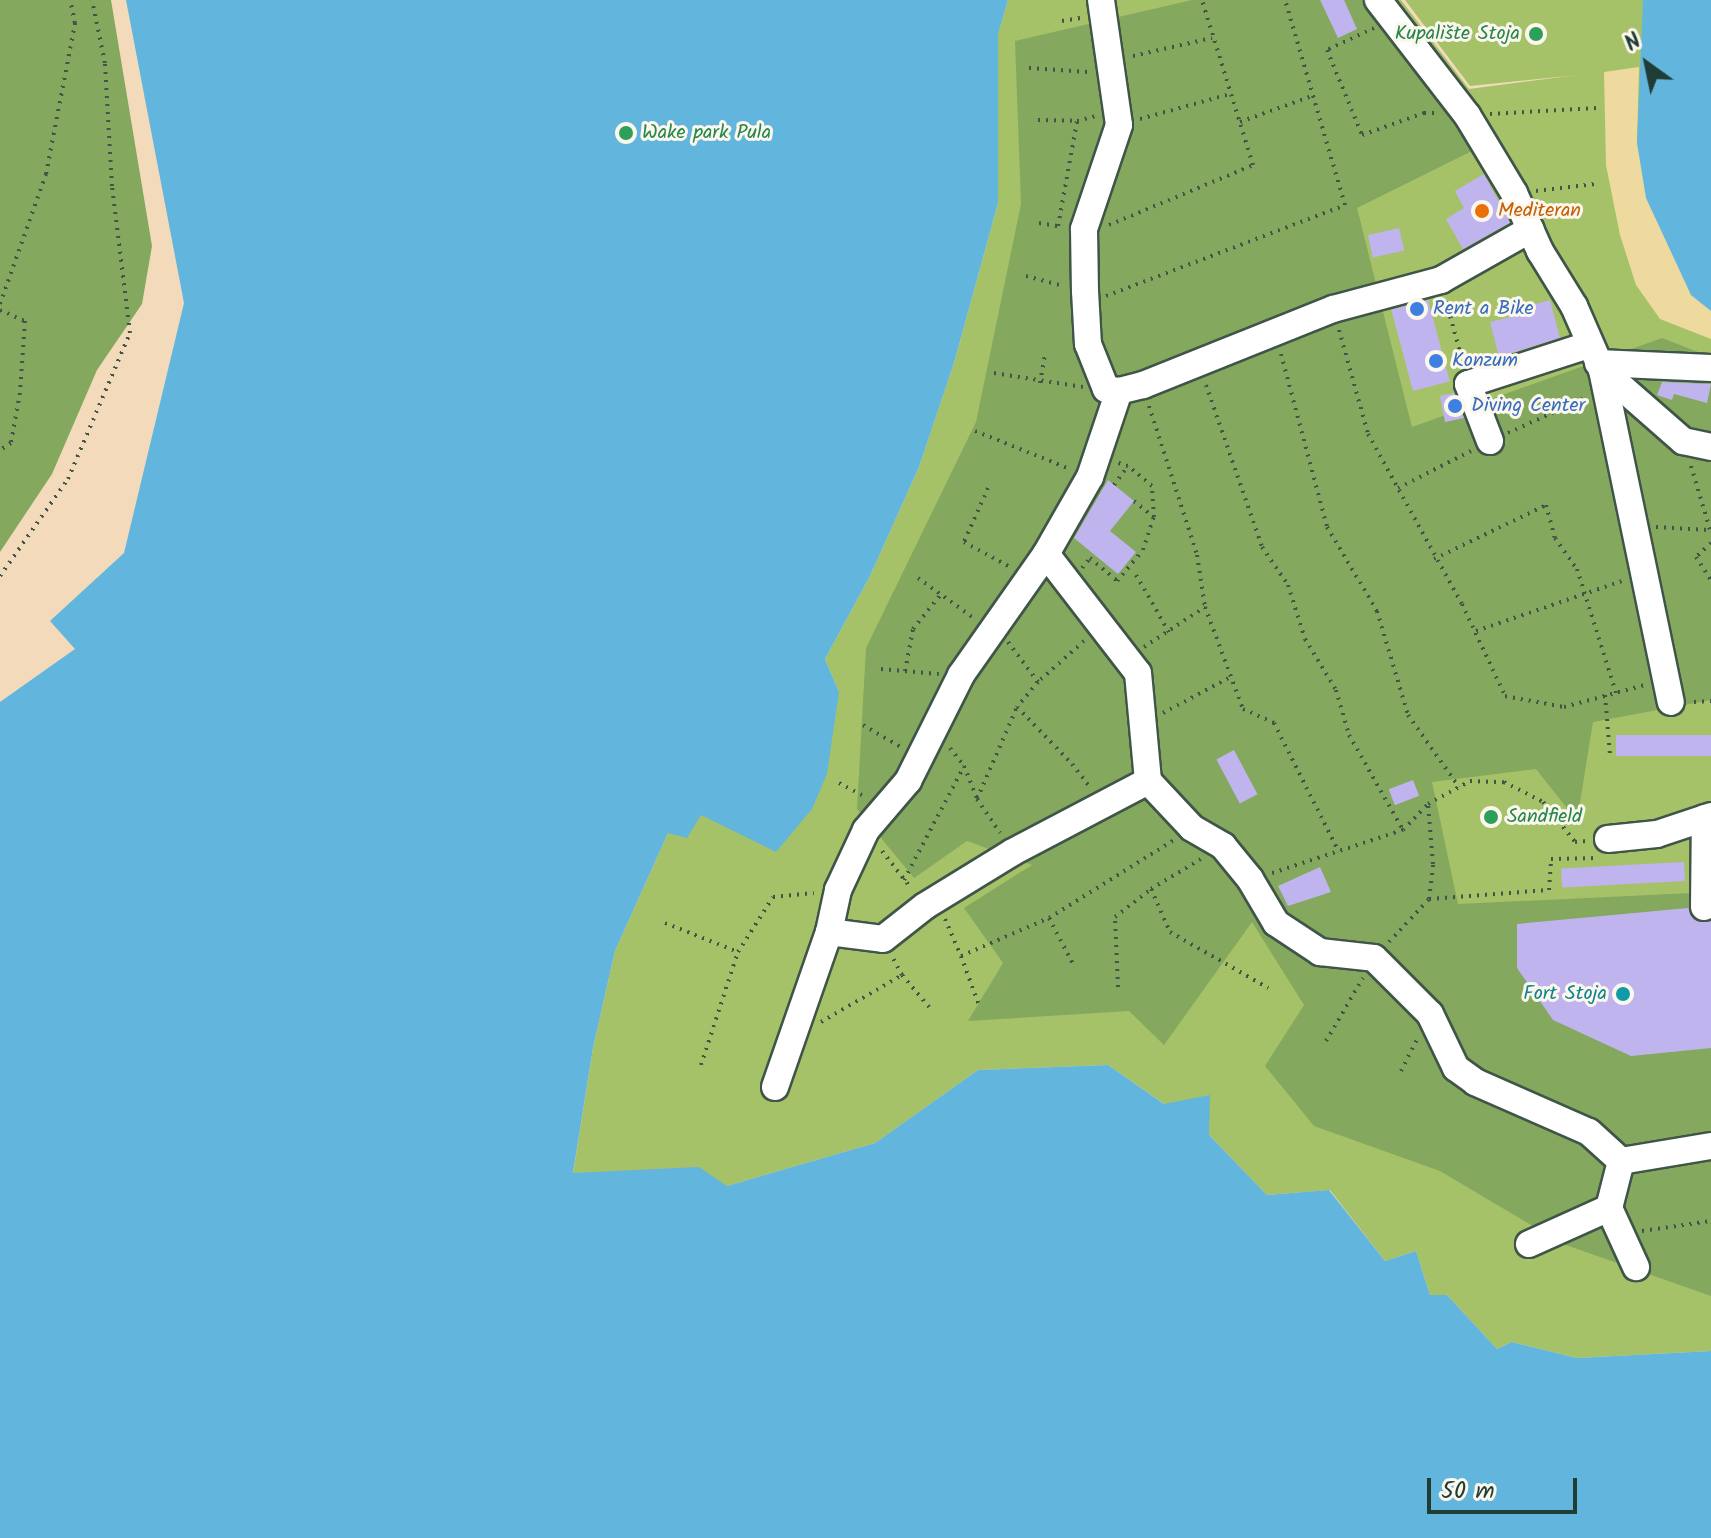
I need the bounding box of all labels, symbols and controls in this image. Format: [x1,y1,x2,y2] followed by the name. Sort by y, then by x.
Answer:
[1395,22,1520,46] place label: Kupalište Stoja
[1607,24,1687,104] north arrow
[1527,25,1545,43] marker: Kupalište Stoja
[1618,25,1649,62] text: N
[642,121,771,145] place label: Wake park Pula
[617,124,635,142] marker: Wake park Pula
[1498,199,1581,223] place label: Mediteran
[1473,202,1491,220] marker: Mediteran
[1433,297,1533,321] place label: Rent a Bike
[1408,300,1426,318] marker: Rent a Bike
[1452,349,1518,373] place label: Konzum
[1427,352,1445,370] marker: Konzum
[1471,394,1585,418] place label: Diving Center
[1446,397,1464,415] marker: Diving Center
[1507,805,1582,829] place label: Sandfield
[1482,808,1500,826] marker: Sandfield
[1523,982,1607,1006] place label: Fort Stoja
[1614,985,1632,1003] marker: Fort Stoja
[1431,1462,1581,1512] scale bar
[1441,1472,1495,1511] text: 50 m

